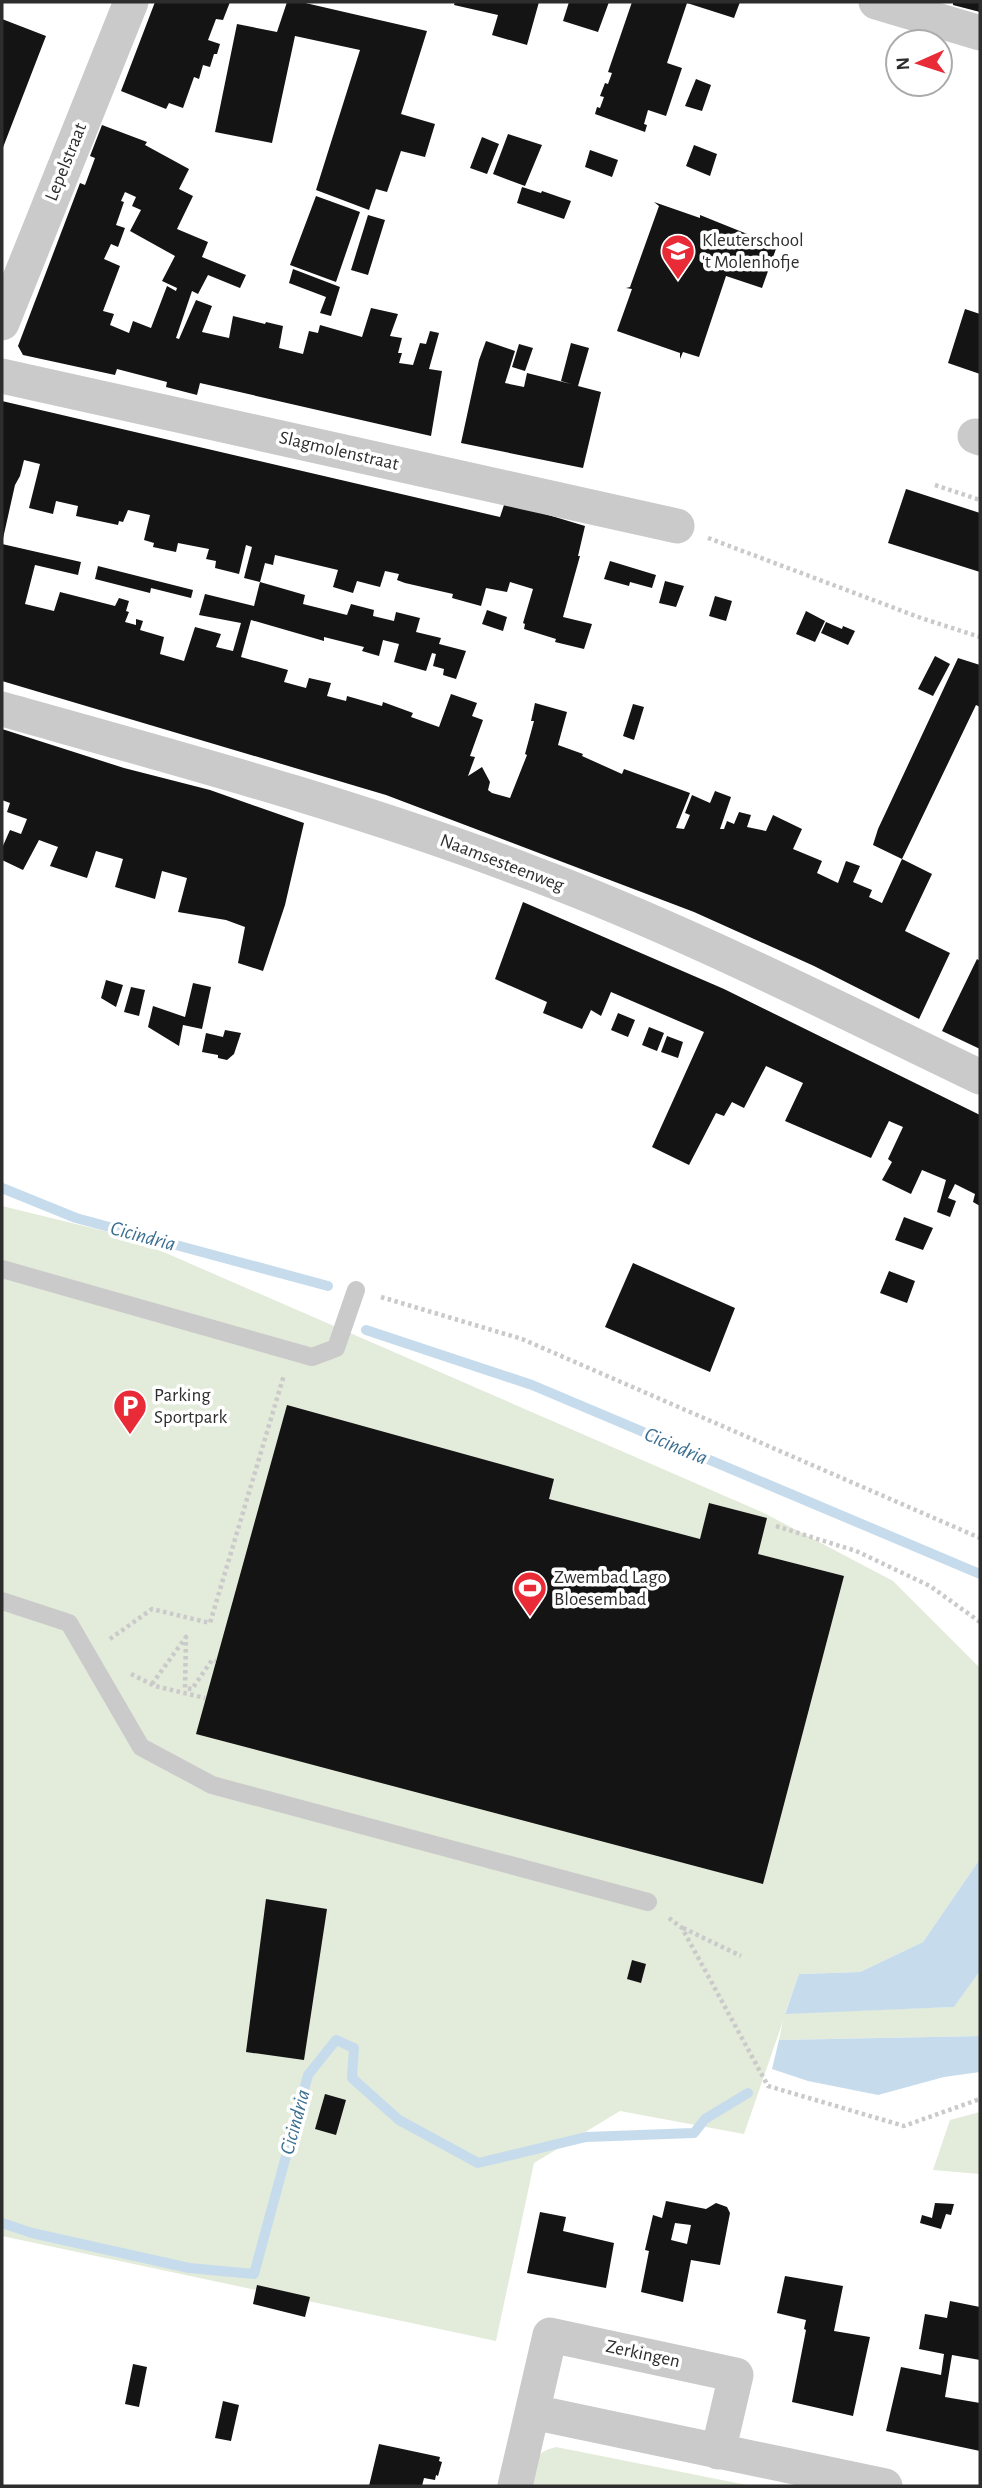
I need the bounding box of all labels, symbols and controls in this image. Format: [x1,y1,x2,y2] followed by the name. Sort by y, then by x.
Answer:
[884,28,954,98] north arrow
[894,57,913,71] text: N
[42,120,90,204] street label: Lepelstraat
[702,231,804,272] place label: Kleuterschool 't Molenhofje
[659,232,697,281] school or university icon: Kleuterschool 't Molenhofje
[277,428,401,474] street label: Slagmolenstraat
[437,831,567,896] street label: Naamsesteenweg
[108,1217,178,1255] water label: Cicindria
[154,1386,227,1427] place label: Parking Sportpark
[111,1387,149,1436] parking icon: Parking Sportpark
[641,1423,711,1469] water label: Cicindria
[554,1568,667,1609] place label: Zwembad Lago Bloesembad
[511,1569,549,1618] sports icon: Zwembad Lago Bloesembad
[276,2087,314,2157] water label: Cicindria
[604,2337,682,2371] street label: Zerkingen

